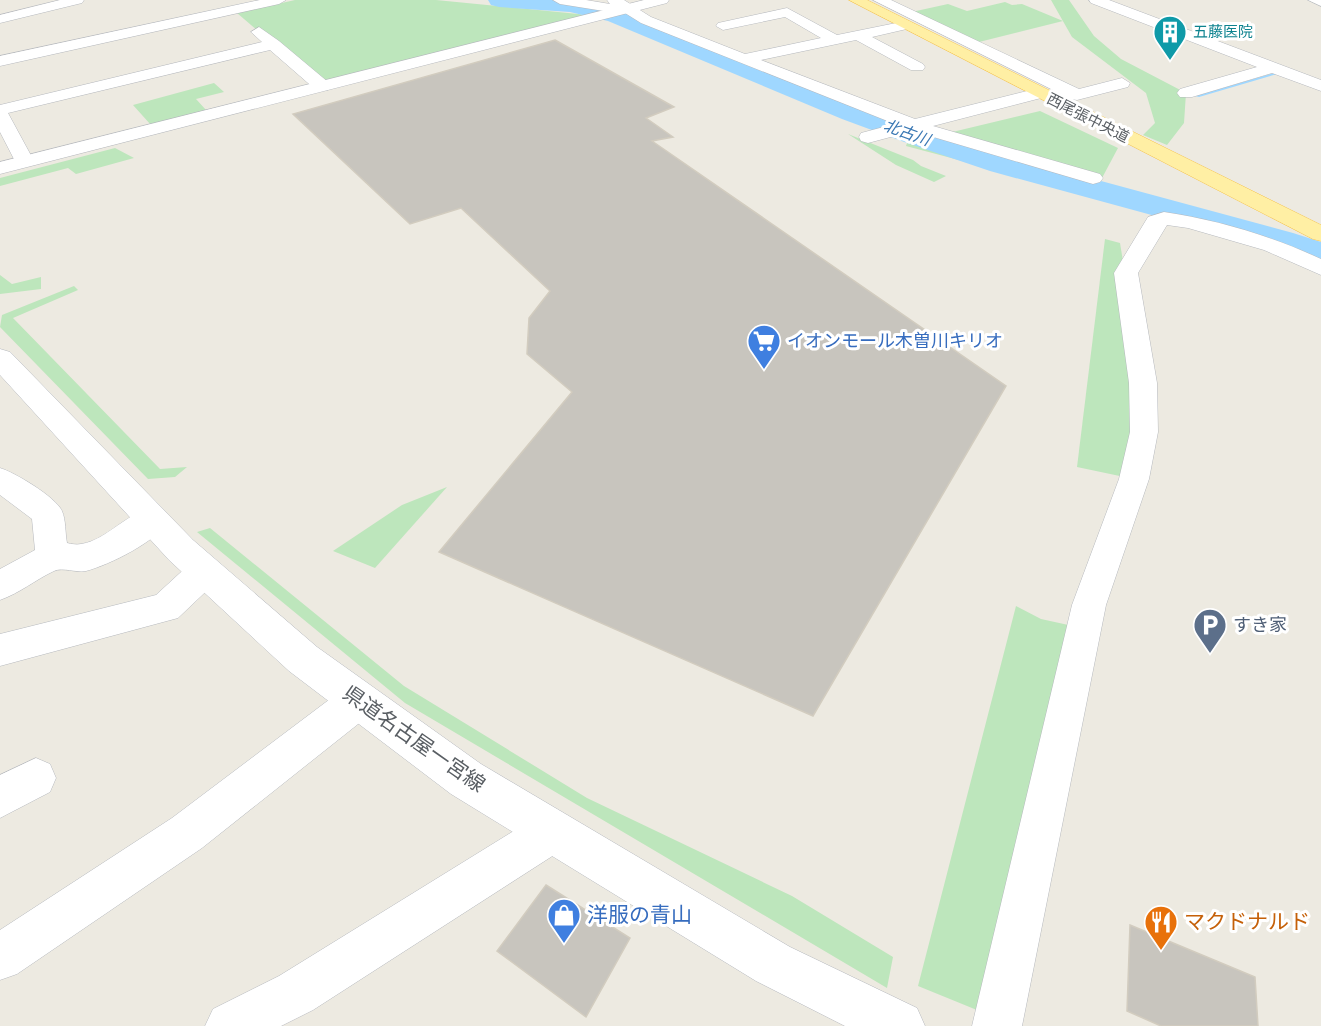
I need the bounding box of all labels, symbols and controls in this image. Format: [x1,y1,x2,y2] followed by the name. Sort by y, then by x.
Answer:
[1152,14,1188,61] building icon: 五藤医院
[1193,21,1253,42] place label: 五藤医院
[1043,88,1133,147] street label: 西尾張中央道
[880,113,935,152] water label: 北古川
[746,323,782,370] supermarket icon: イオンモール木曽川キリオ
[787,328,1003,353] place label: イオンモール木曽川キリオ
[1192,607,1228,654] parking icon: すき家
[1233,612,1287,637] place label: すき家
[337,679,491,799] street label: 県道名古屋一宮線
[546,897,582,944] shop icon: 洋服の青山
[587,900,692,929] place label: 洋服の青山
[1143,904,1179,951] restaurant icon: マクドナルド
[1184,907,1310,936] place label: マクドナルド

